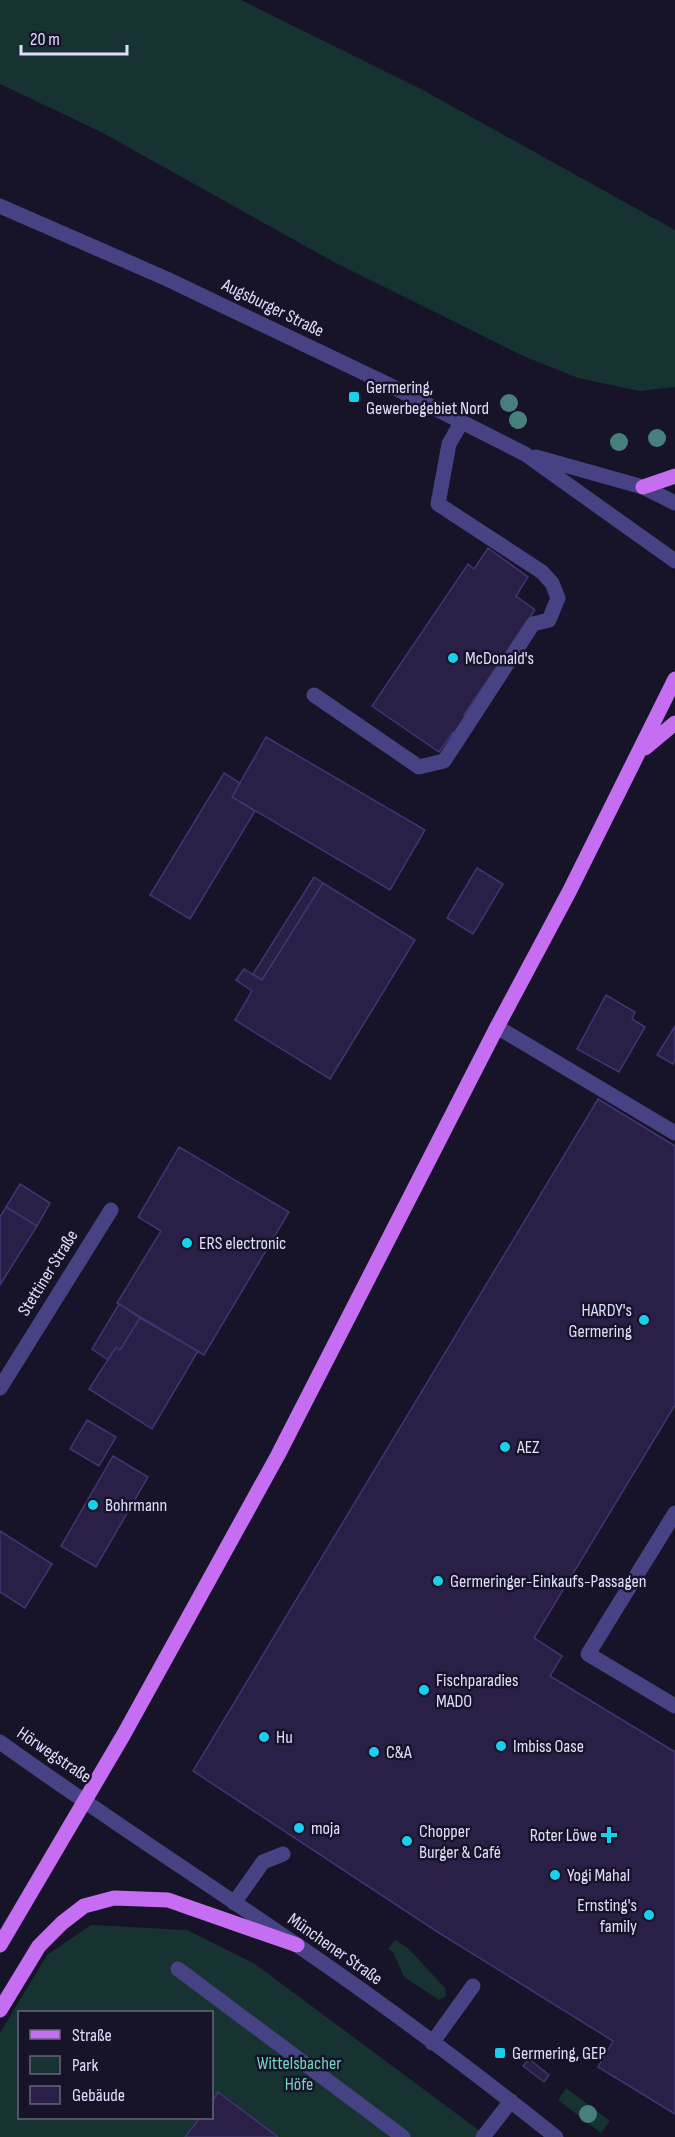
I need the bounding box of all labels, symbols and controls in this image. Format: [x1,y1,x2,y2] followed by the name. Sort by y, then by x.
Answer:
[21,18,128,56] scale bar
[30,29,60,50] text: 20 m
[218,274,327,342] street label: Augsburger Straße
[366,377,489,419] place label: Germering, Gewerbegebiet Nord
[347,390,361,404] marker: Germering, Gewerbegebiet Nord
[465,648,534,669] place label: McDonald's
[446,651,460,665] marker: McDonald's
[13,1226,83,1320] street label: Stettiner Straße
[199,1233,286,1254] place label: ERS electronic
[180,1236,194,1250] marker: ERS electronic
[568,1300,632,1342] place label: HARDY's Germering
[637,1313,651,1327] marker: HARDY's Germering
[516,1437,540,1458] place label: AEZ
[498,1440,512,1454] marker: AEZ
[105,1495,167,1516] place label: Bohrmann
[86,1498,100,1512] marker: Bohrmann
[450,1571,646,1592] place label: Germeringer-Einkaufs-Passagen
[431,1574,445,1588] marker: Germeringer-Einkaufs-Passagen
[436,1670,519,1712] place label: Fischparadies MADO
[417,1683,431,1697] marker: Fischparadies MADO
[13,1723,95,1787] street label: Hörwegstraße
[276,1727,293,1748] place label: Hu
[257,1730,271,1744] marker: Hu
[513,1736,584,1757] place label: Imbiss Oase
[494,1739,508,1753] marker: Imbiss Oase
[386,1742,412,1763] place label: C&A
[367,1745,381,1759] marker: C&A
[311,1818,340,1839] place label: moja
[292,1821,306,1835] marker: moja
[419,1821,501,1863] place label: Chopper Burger & Café
[530,1825,597,1846] place label: Roter Löwe
[602,1828,616,1842] marker: Roter Löwe
[400,1834,414,1848] marker: Chopper Burger & Café
[567,1865,630,1886] place label: Yogi Mahal
[548,1868,562,1882] marker: Yogi Mahal
[577,1895,637,1937] place label: Ernsting's family
[642,1908,656,1922] marker: Ernsting's family
[284,1909,386,1989] street label: Münchener Straße
[18,2011,213,2119] legend
[72,2025,112,2046] text: Straße
[512,2043,606,2064] place label: Germering, GEP
[493,2046,507,2060] marker: Germering, GEP
[257,2053,341,2095] park label: Wittelsbacher Höfe
[72,2055,98,2076] text: Park
[72,2085,125,2106] text: Gebäude

